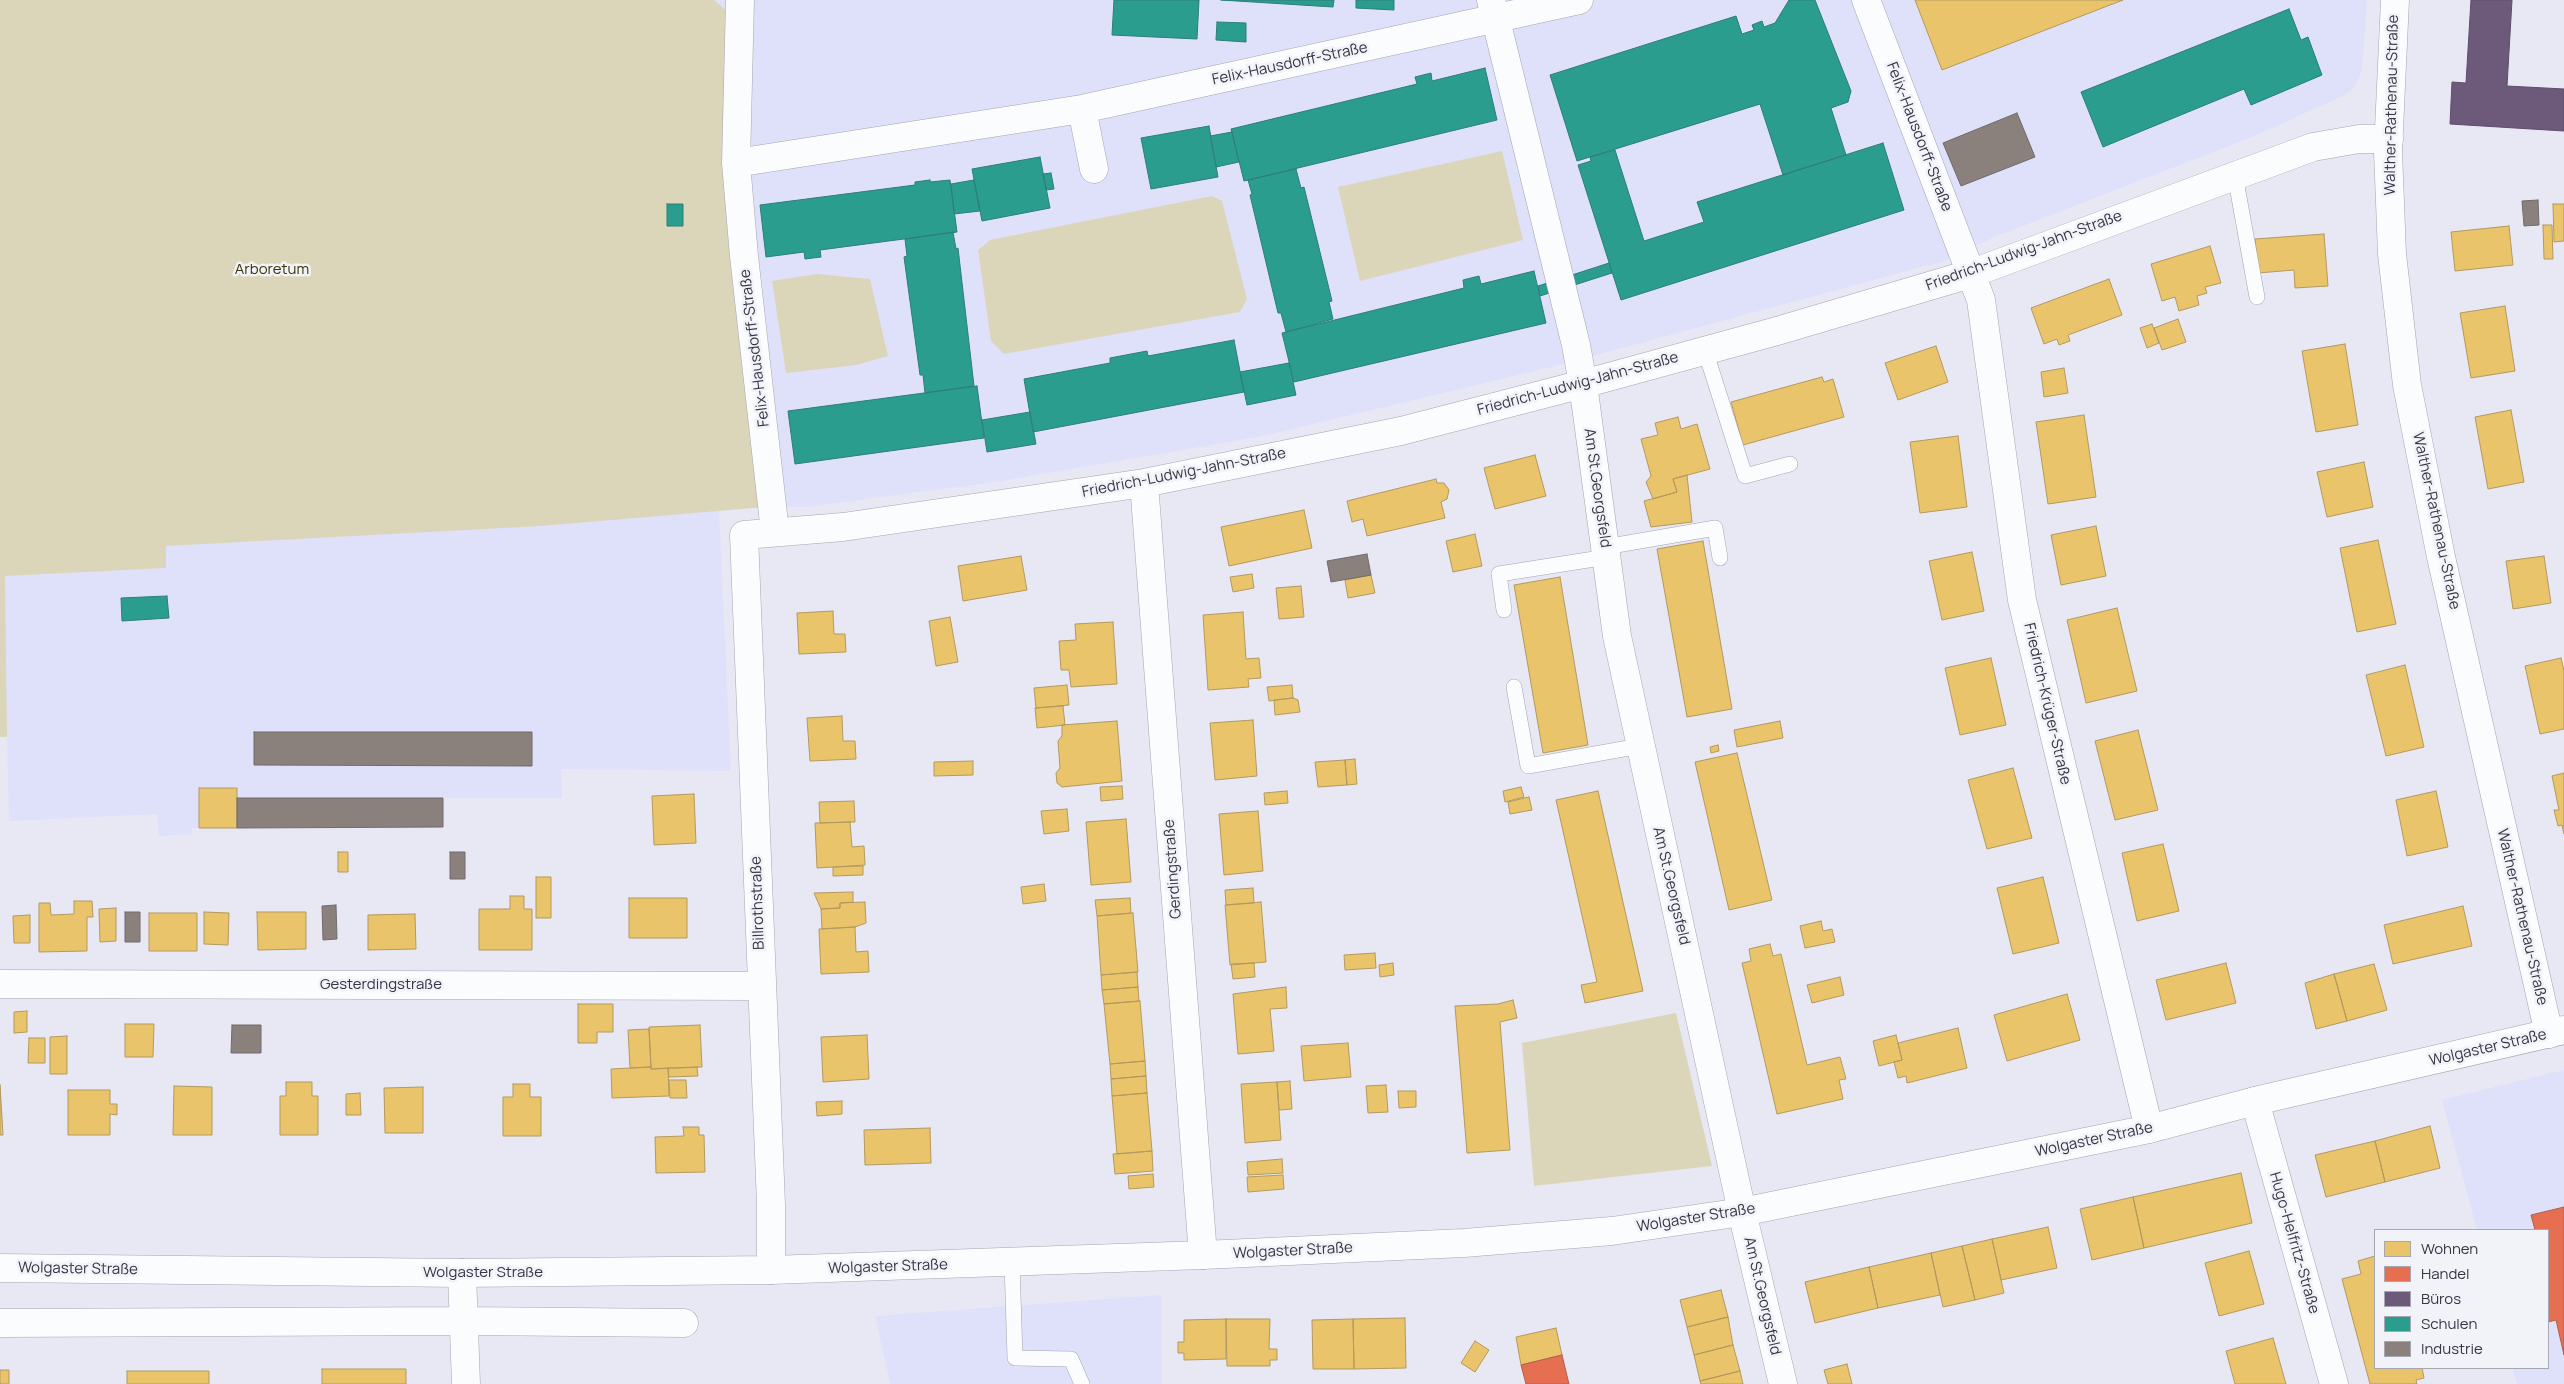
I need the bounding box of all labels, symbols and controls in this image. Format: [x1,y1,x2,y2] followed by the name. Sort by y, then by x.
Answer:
[2381,14,2403,196] street label: Walther-Rathenau-Straße
[1211,39,1369,89] street label: Felix-Hausdorff-Straße
[1882,60,1956,214] street label: Felix-Hausdorff-Straße
[1923,207,2125,295] street label: Friedrich-Ludwig-Jahn-Straße
[235,261,309,279] park label: Arboretum
[736,268,774,428] street label: Felix-Hausdorff-Straße
[1475,348,1681,420] street label: Friedrich-Ludwig-Jahn-Straße
[1580,427,1614,549] street label: Am St.Georgsfeld
[2408,431,2464,611] street label: Walther-Rathenau-Straße
[1080,444,1288,502] street label: Friedrich-Ludwig-Jahn-Straße
[2020,621,2074,787] street label: Friedrich-Krüger-Straße
[1161,819,1185,919] street label: Gerdingstraße
[1649,825,1693,947] street label: Am St.Georgsfeld
[2493,827,2551,1007] street label: Walther-Rathenau-Straße
[747,856,769,950] street label: Billrothstraße
[320,976,442,994] street label: Gesterdingstraße
[2428,1026,2548,1070] street label: Wolgaster Straße
[2033,1119,2155,1161] street label: Wolgaster Straße
[2265,1170,2323,1316] street label: Hugo-Helfritz-Straße
[1635,1200,1757,1236] street label: Wolgaster Straße
[2374,1229,2549,1369] legend
[1740,1235,1784,1357] street label: Am St.Georgsfeld
[2421,1238,2478,1259] text: Wohnen
[1233,1239,1353,1263] street label: Wolgaster Straße
[828,1256,948,1278] street label: Wolgaster Straße
[18,1259,138,1279] street label: Wolgaster Straße
[2421,1263,2470,1284] text: Handel
[423,1264,543,1282] street label: Wolgaster Straße
[2421,1288,2461,1309] text: Büros
[2421,1313,2477,1334] text: Schulen
[2421,1338,2483,1359] text: Industrie

